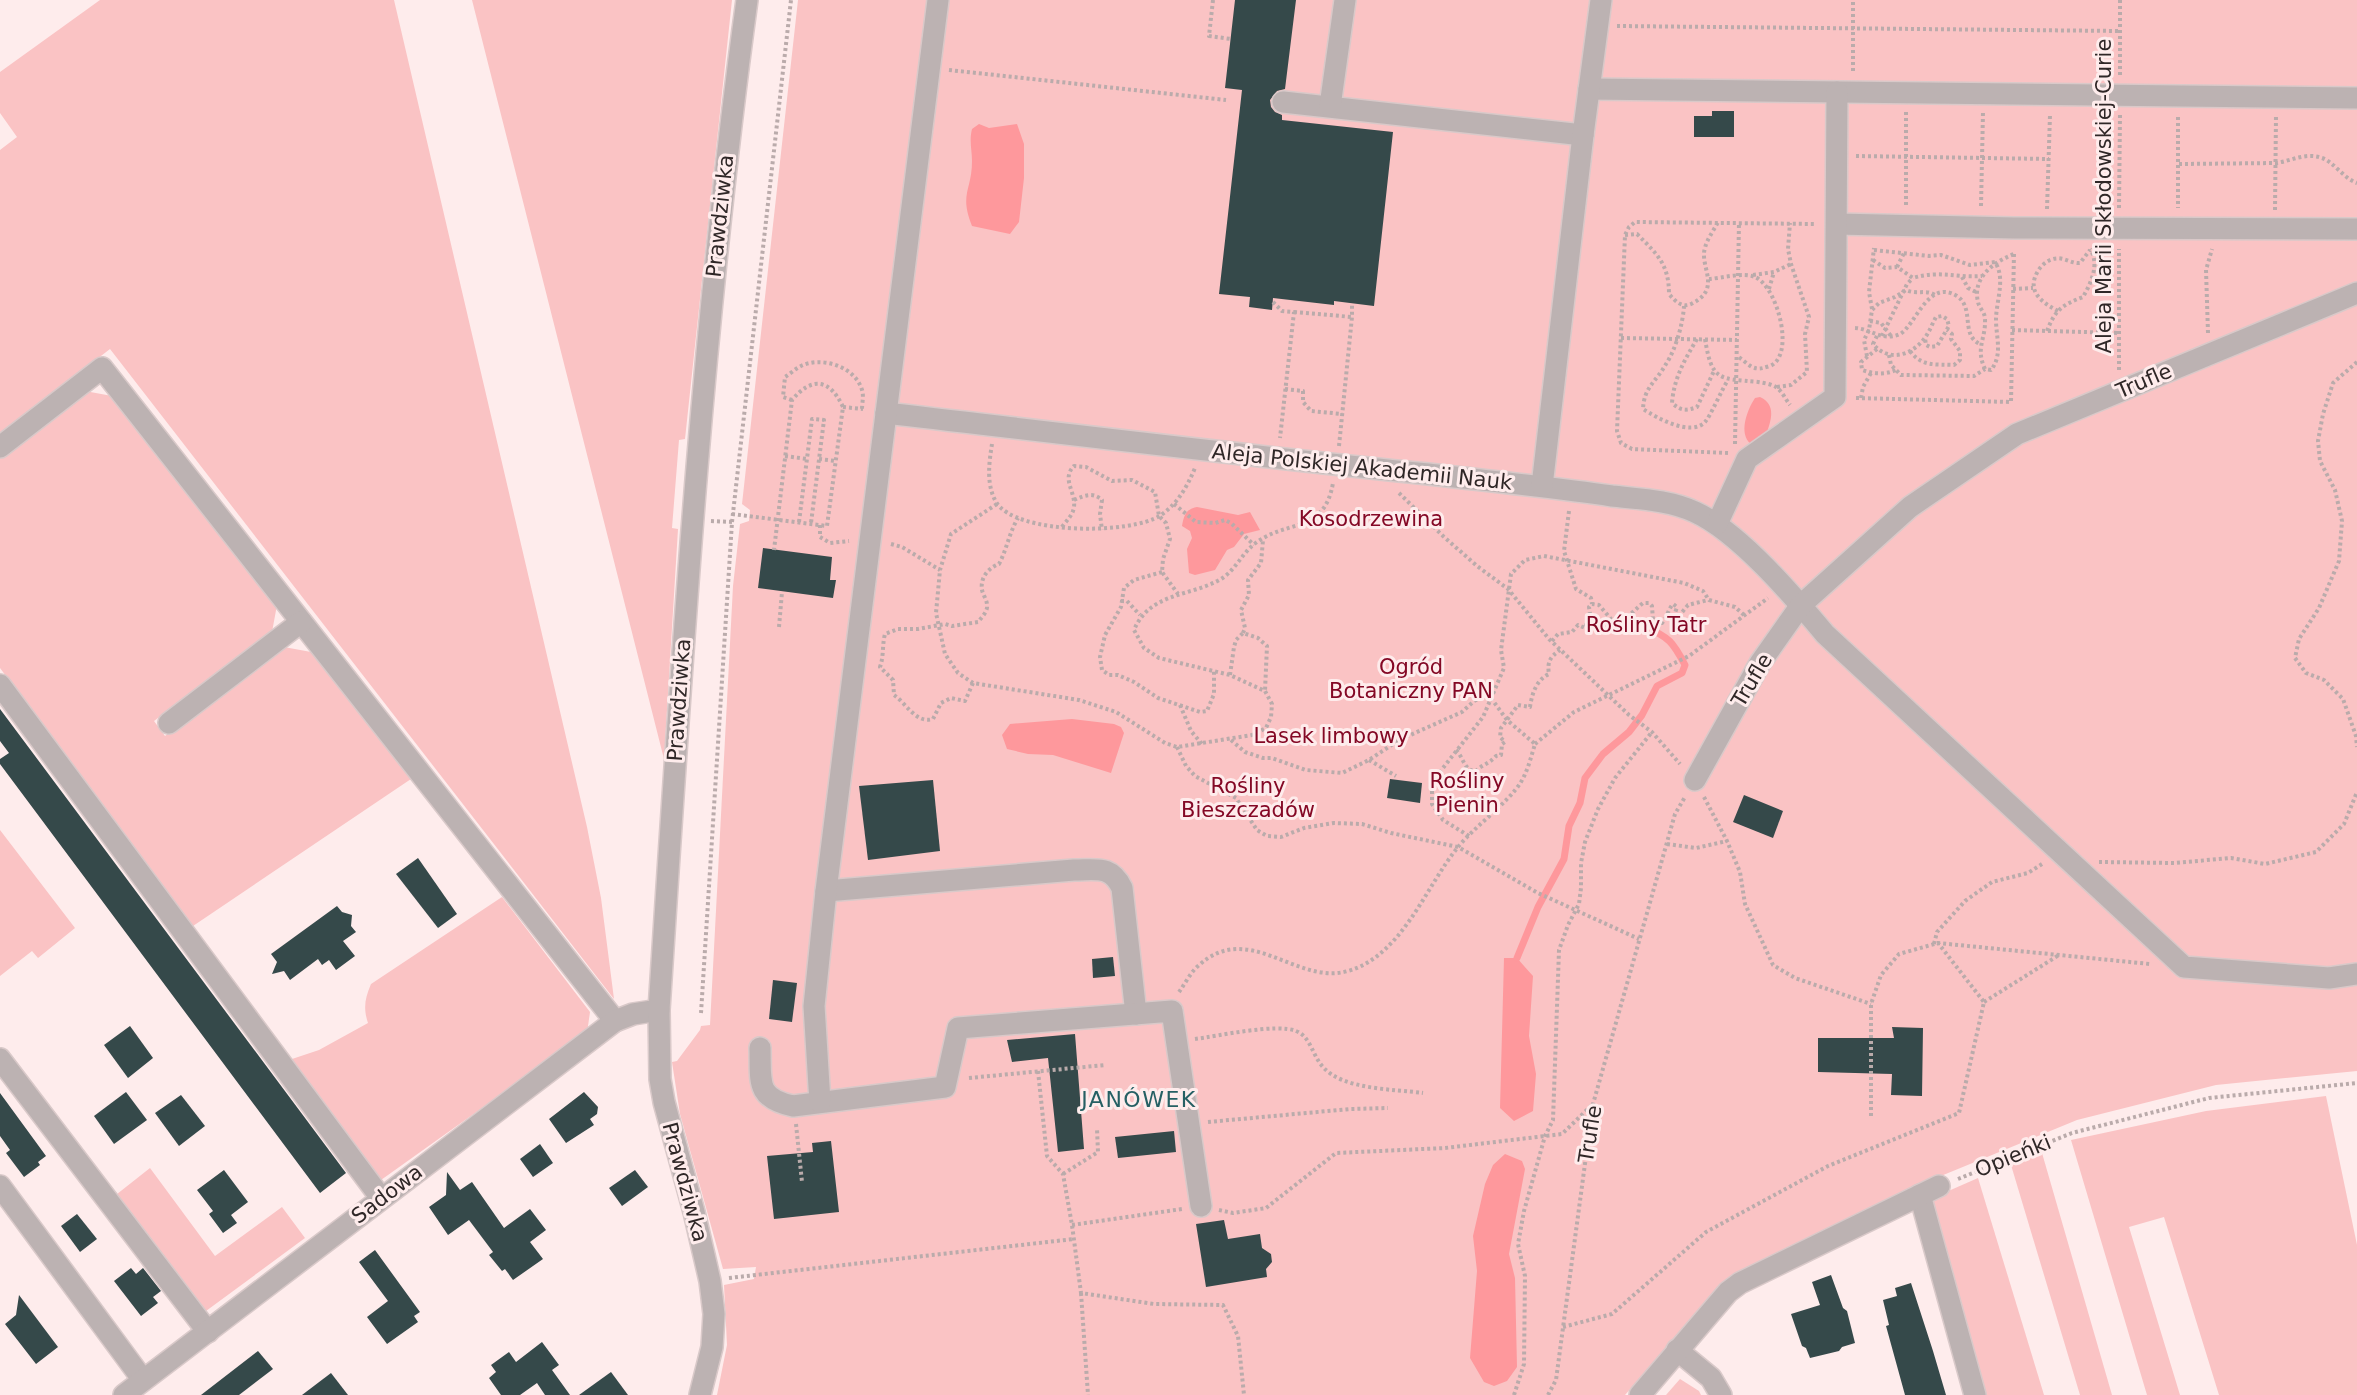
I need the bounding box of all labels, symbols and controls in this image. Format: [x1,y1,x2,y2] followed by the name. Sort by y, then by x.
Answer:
[2092,39,2116,353] street label: Aleja Marii Skłodowskiej-Curie
[702,154,738,278] street label: Prawdziwka
[2112,359,2175,404] street label: Trufle
[1211,439,1514,495] street label: Aleja Polskiej Akademii Nauk
[1299,507,1443,531] park label: Kosodrzewina
[1586,613,1707,637] park label: Rośliny Tatr
[663,638,695,762] street label: Prawdziwka
[1726,649,1777,712] street label: Trufle
[1329,655,1493,703] park label: Ogród Botaniczny PAN
[1253,724,1409,748] park label: Lasek limbowy
[1430,769,1504,817] park label: Rośliny Pienin
[1181,774,1315,822] park label: Rośliny Bieszczadów
[1079,1087,1197,1112] district label: JANÓWEK
[1573,1104,1606,1165] street label: Trufle
[657,1119,713,1245] street label: Prawdziwka
[1971,1130,2055,1182] street label: Opieńki
[347,1160,427,1228] street label: Sadowa

